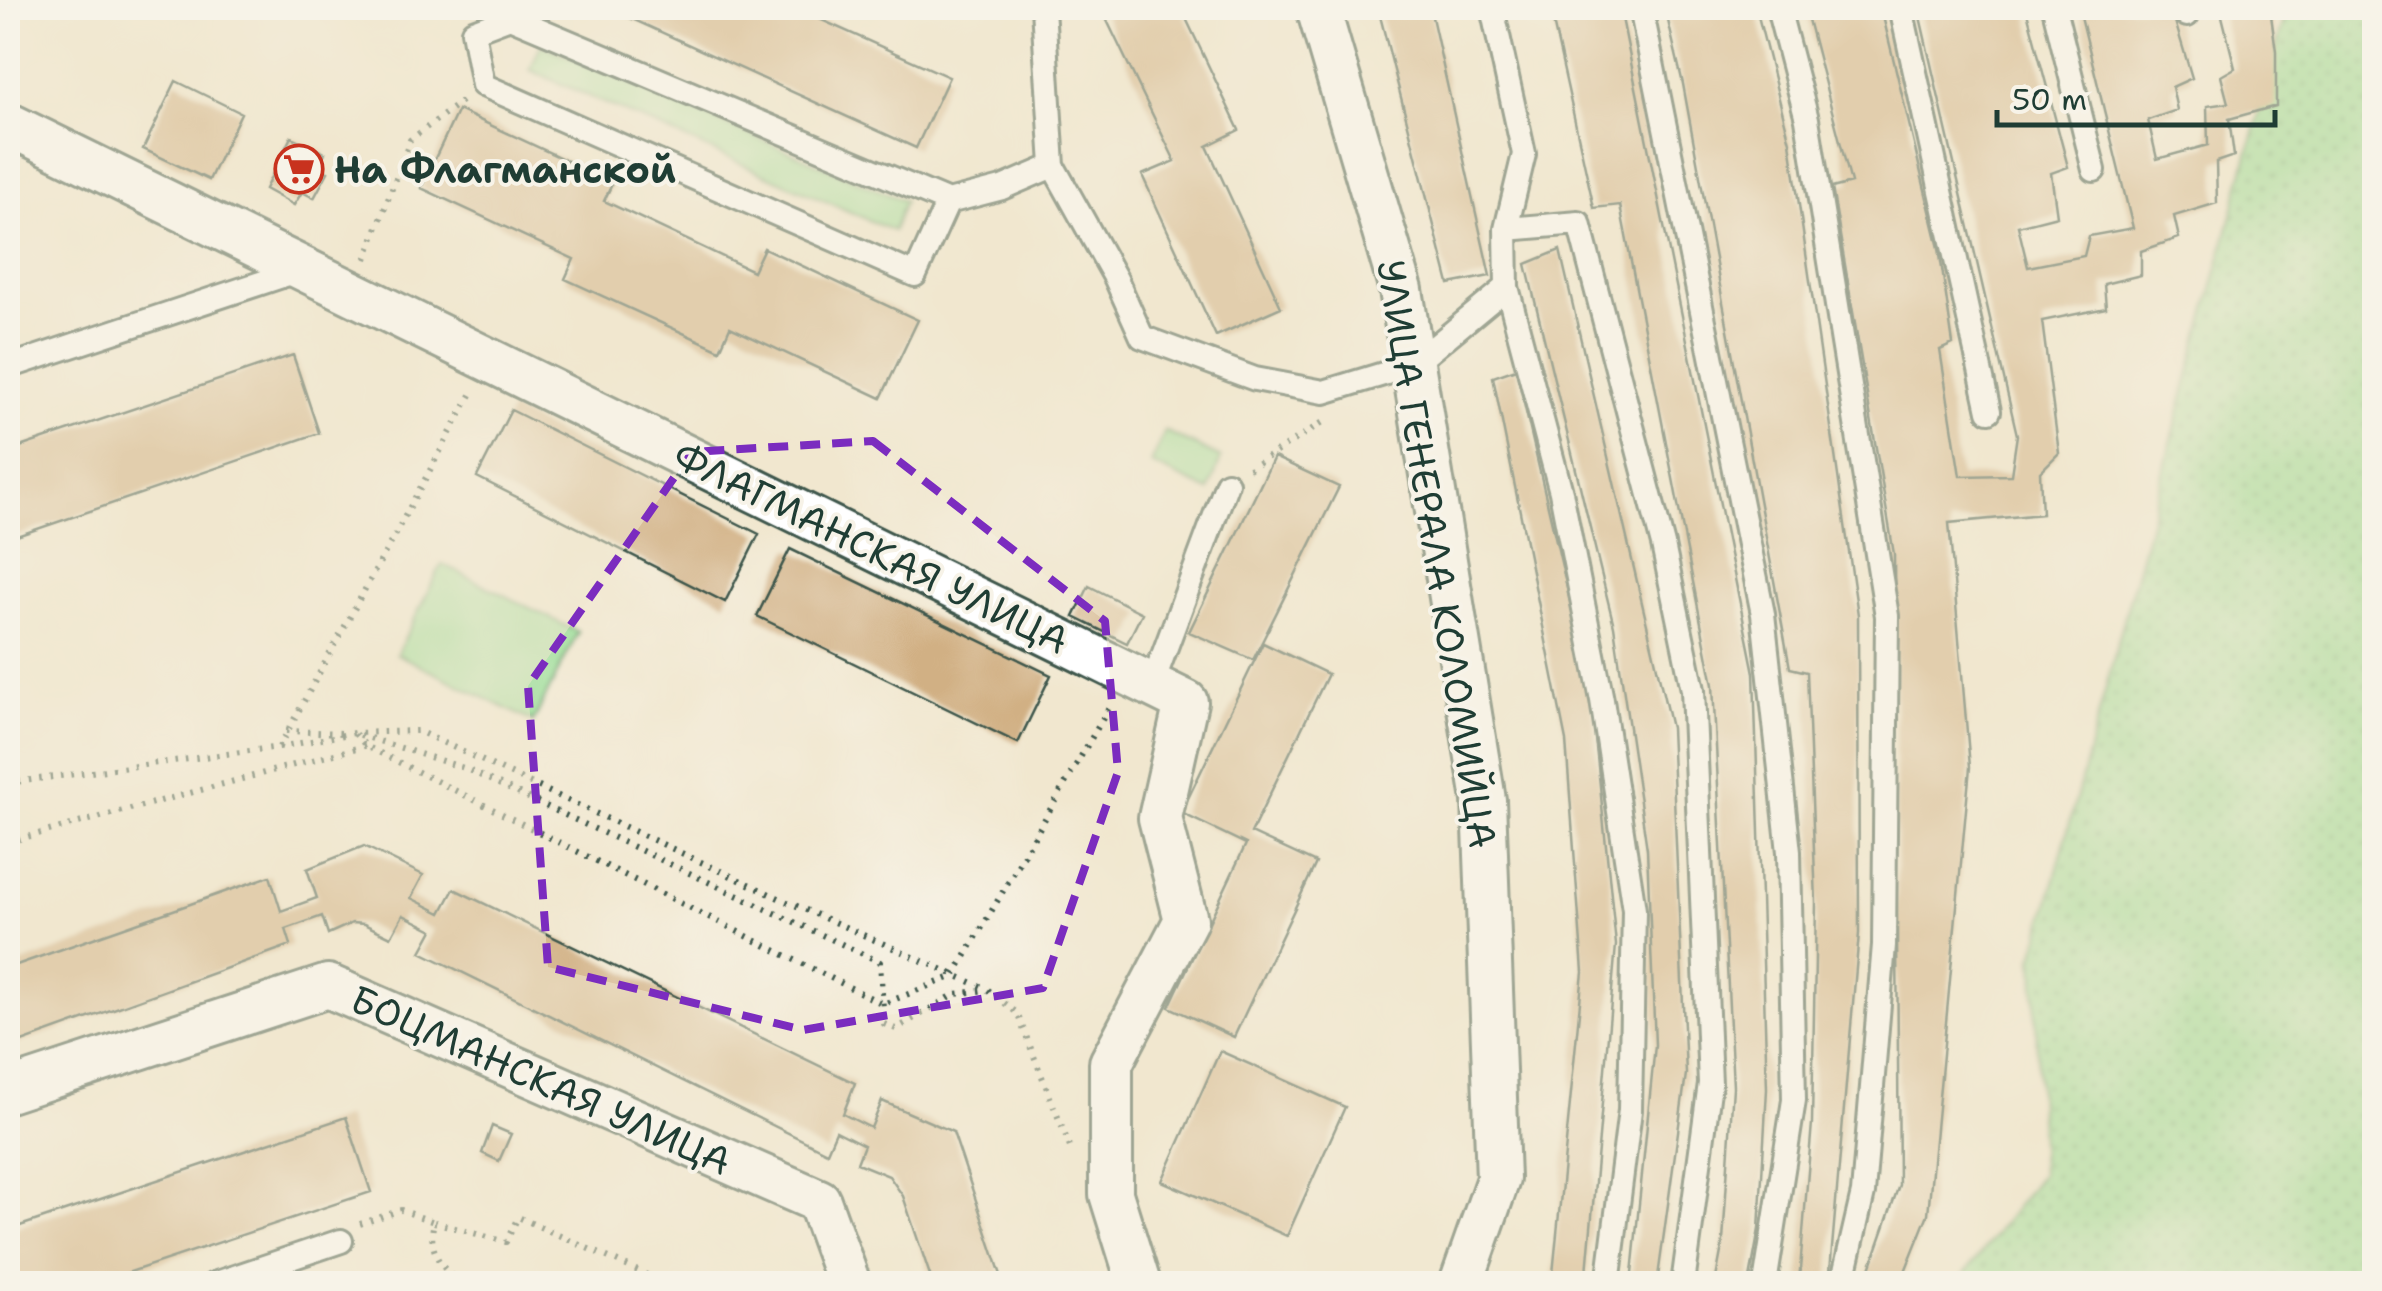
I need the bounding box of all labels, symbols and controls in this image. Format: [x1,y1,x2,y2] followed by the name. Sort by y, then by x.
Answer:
[1997,65,2274,127] scale bar
[2012,79,2087,120] text: 50 m
[273,143,325,195] supermarket icon: На Флагманской
[334,144,676,195] place label: На Флагманской
[1365,256,1509,852] street label: УЛИЦА ГЕНЕРАЛА КОЛОМИЙЦА
[665,430,1077,666] street label: ФЛАГМАНСКАЯ УЛИЦА
[343,973,739,1187] street label: БОЦМАНСКАЯ УЛИЦА

